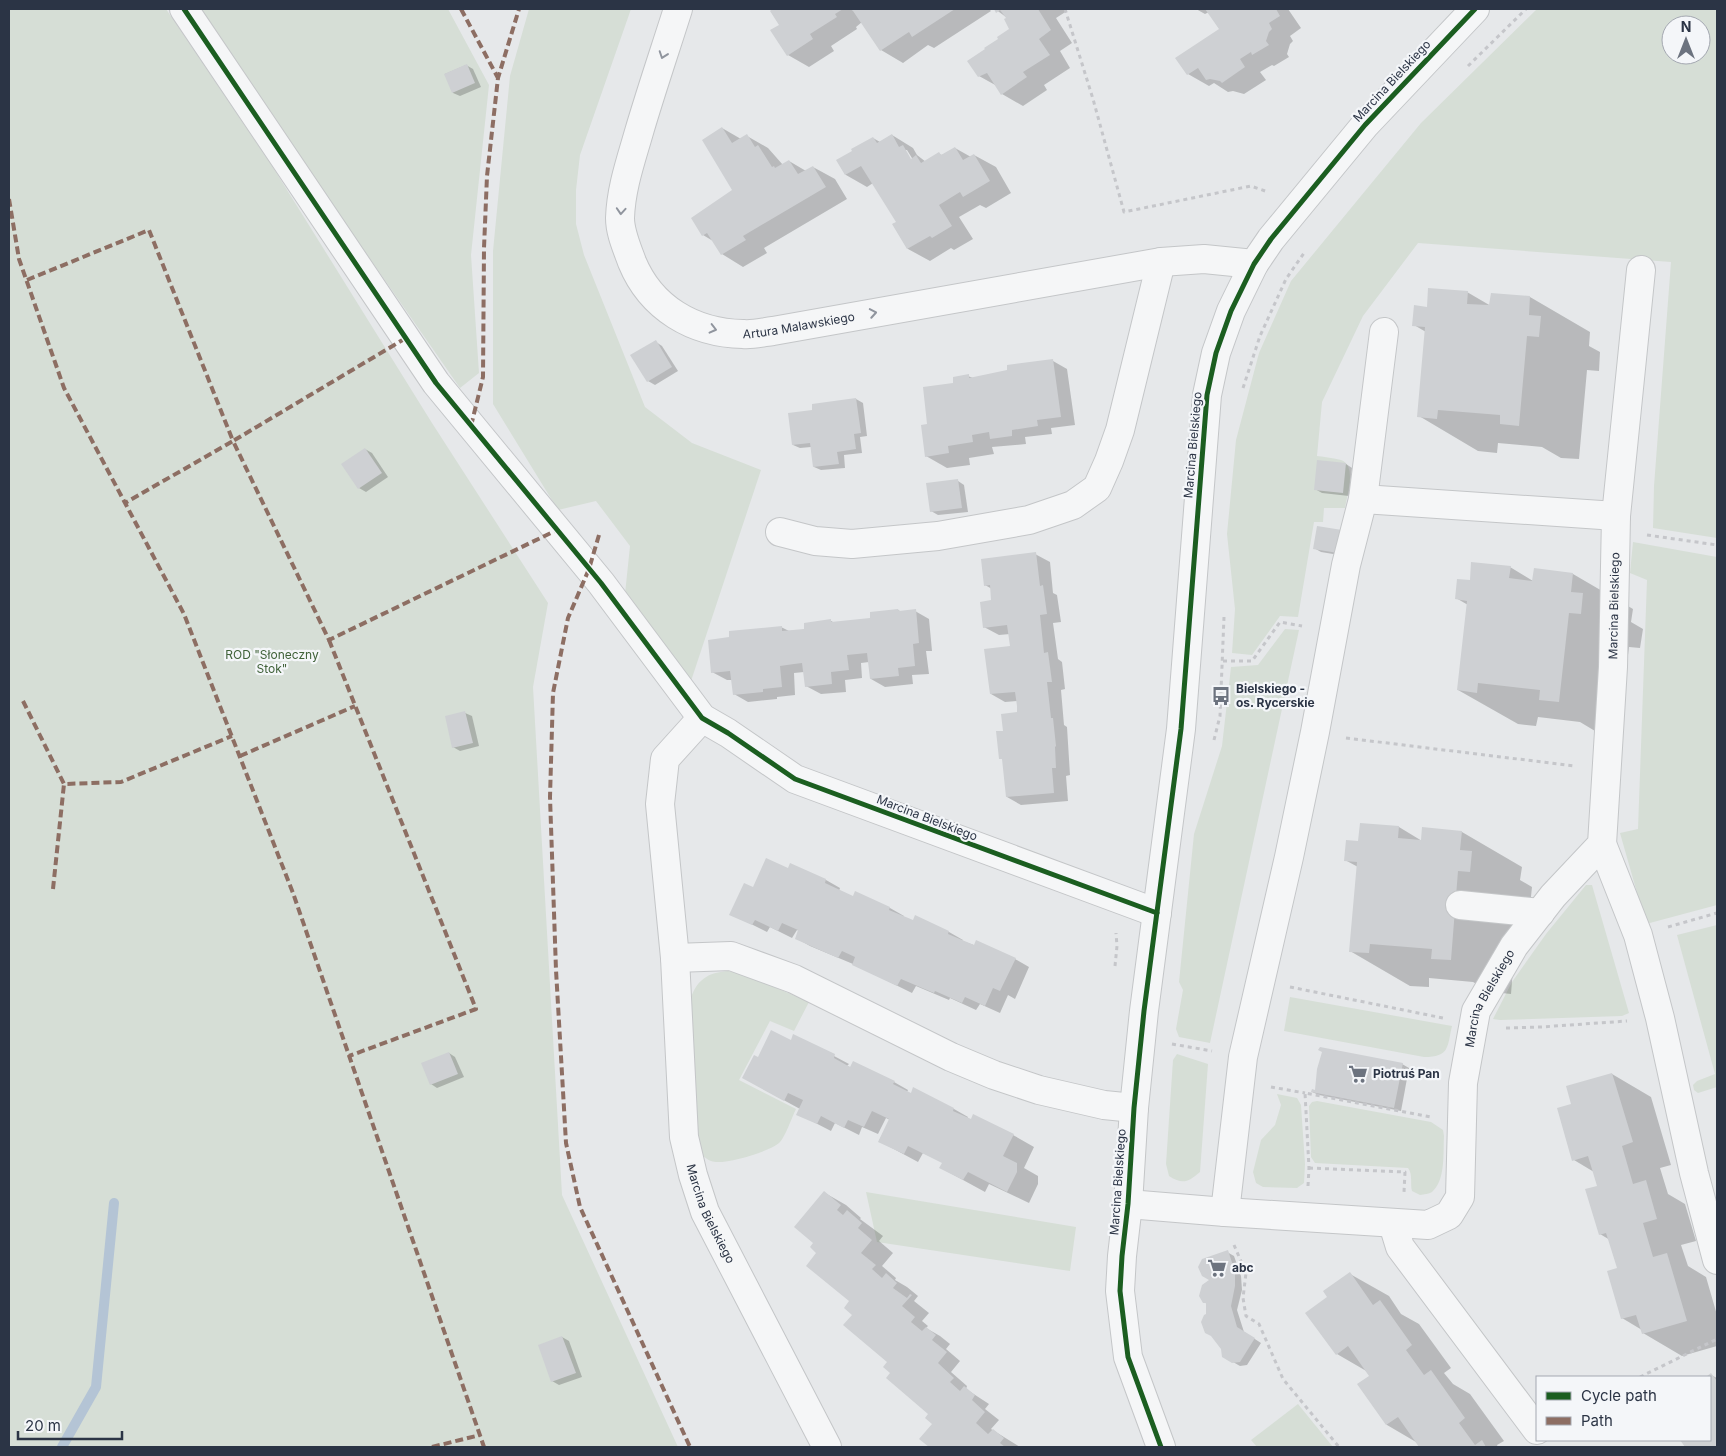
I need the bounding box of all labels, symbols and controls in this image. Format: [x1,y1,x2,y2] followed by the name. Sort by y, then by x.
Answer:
[1661,15,1711,65] north arrow
[1681,18,1691,35] text: N
[1350,36,1434,125] street label: Marcina Bielskiego
[659,50,669,59] one-way arrow
[616,208,627,216] one-way arrow
[743,309,856,341] street label: Artura Malawskiego
[869,309,878,319] one-way arrow
[708,324,717,334] one-way arrow
[1180,391,1205,499] street label: Marcina Bielskiego
[1605,552,1622,659] street label: Marcina Bielskiego
[225,647,319,676] park label: ROD "Słoneczny Stok"
[1236,681,1315,710] place label: Bielskiego - os. Rycerskie
[1210,685,1232,707] bus stop icon: Bielskiego - os. Rycerskie
[875,791,980,844] street label: Marcina Bielskiego
[1462,946,1517,1048] street label: Marcina Bielskiego
[1347,1063,1369,1085] supermarket icon: Piotruś Pan
[1373,1066,1440,1081] place label: Piotruś Pan
[1106,1128,1129,1236] street label: Marcina Bielskiego
[684,1162,738,1266] street label: Marcina Bielskiego
[1206,1257,1228,1279] supermarket icon: abc
[1232,1260,1254,1275] place label: abc
[1536,1376,1711,1441] legend
[1581,1386,1657,1405] text: Cycle path
[18,1408,121,1440] scale bar
[1581,1411,1613,1430] text: Path
[25,1416,61,1435] text: 20 m

